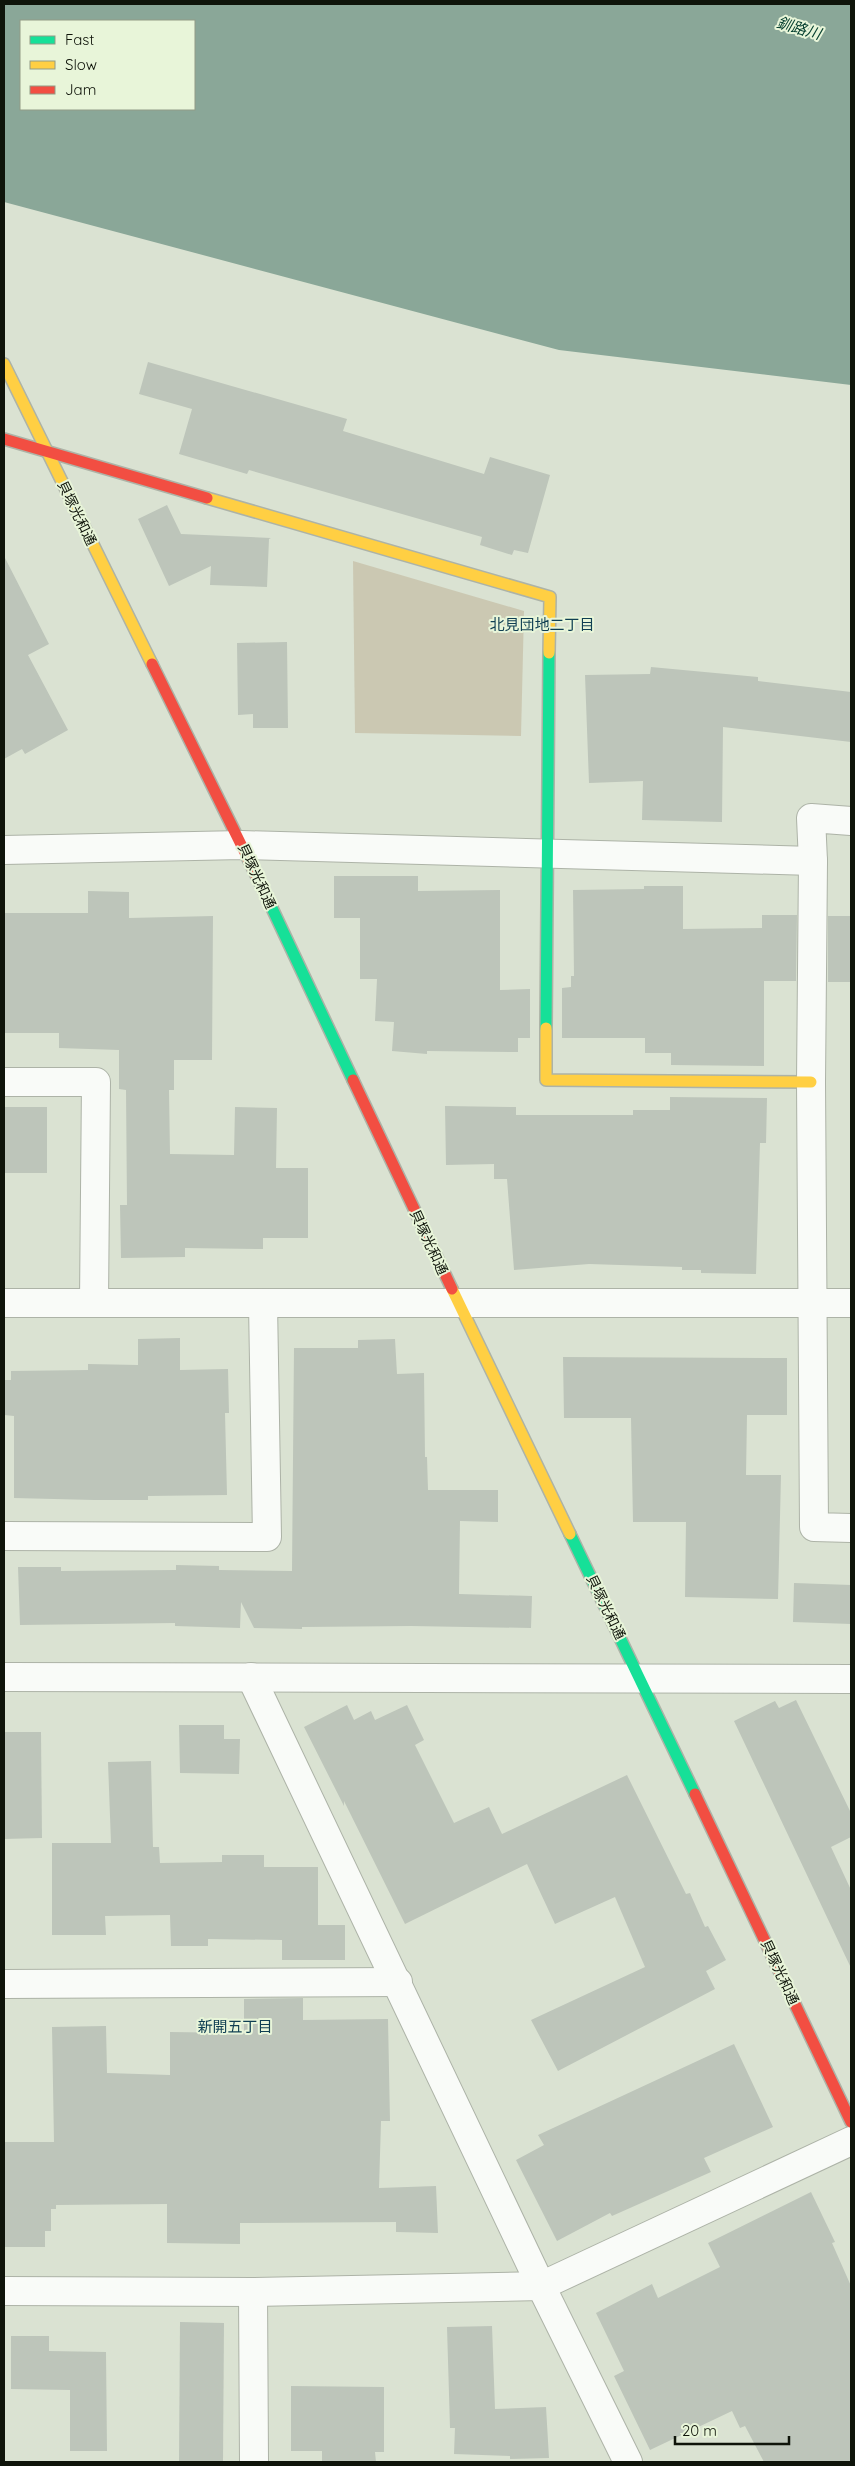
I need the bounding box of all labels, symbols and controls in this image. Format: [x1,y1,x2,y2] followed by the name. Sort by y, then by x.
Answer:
[775,13,825,44] water label: 釧路川
[20,20,195,110] legend
[65,30,94,49] text: Fast
[65,55,97,74] text: Slow
[65,80,96,99] text: Jam
[54,478,100,548] street label: 貝塚光和通
[489,615,595,634] district label: 北見団地二丁目
[234,840,280,912] street label: 貝塚光和通
[406,1206,452,1278] street label: 貝塚光和通
[583,1572,629,1642] street label: 貝塚光和通
[757,1936,803,2008] street label: 貝塚光和通
[197,2017,273,2036] district label: 新開五丁目
[675,2414,789,2446] scale bar
[682,2421,717,2440] text: 20 m

